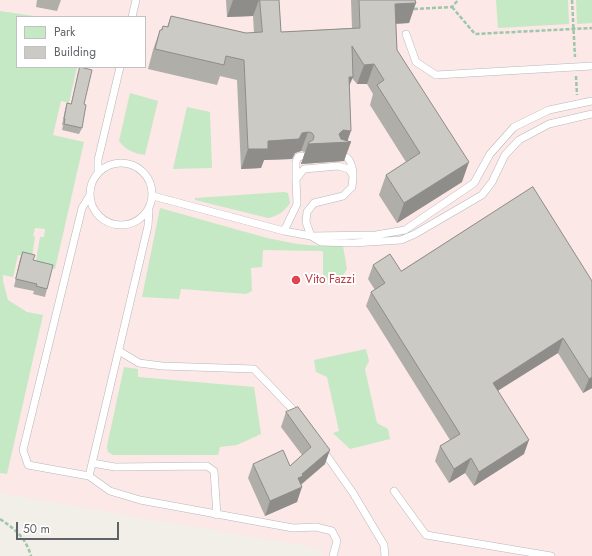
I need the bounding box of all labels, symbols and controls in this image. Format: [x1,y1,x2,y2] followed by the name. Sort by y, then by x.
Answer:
[16,16,146,68] legend
[54,23,75,41] text: Park
[54,43,96,61] text: Building
[305,273,355,287] place label: Vito Fazzi
[290,274,302,286] marker: Vito Fazzi
[18,514,121,540] scale bar
[23,520,50,538] text: 50 m

